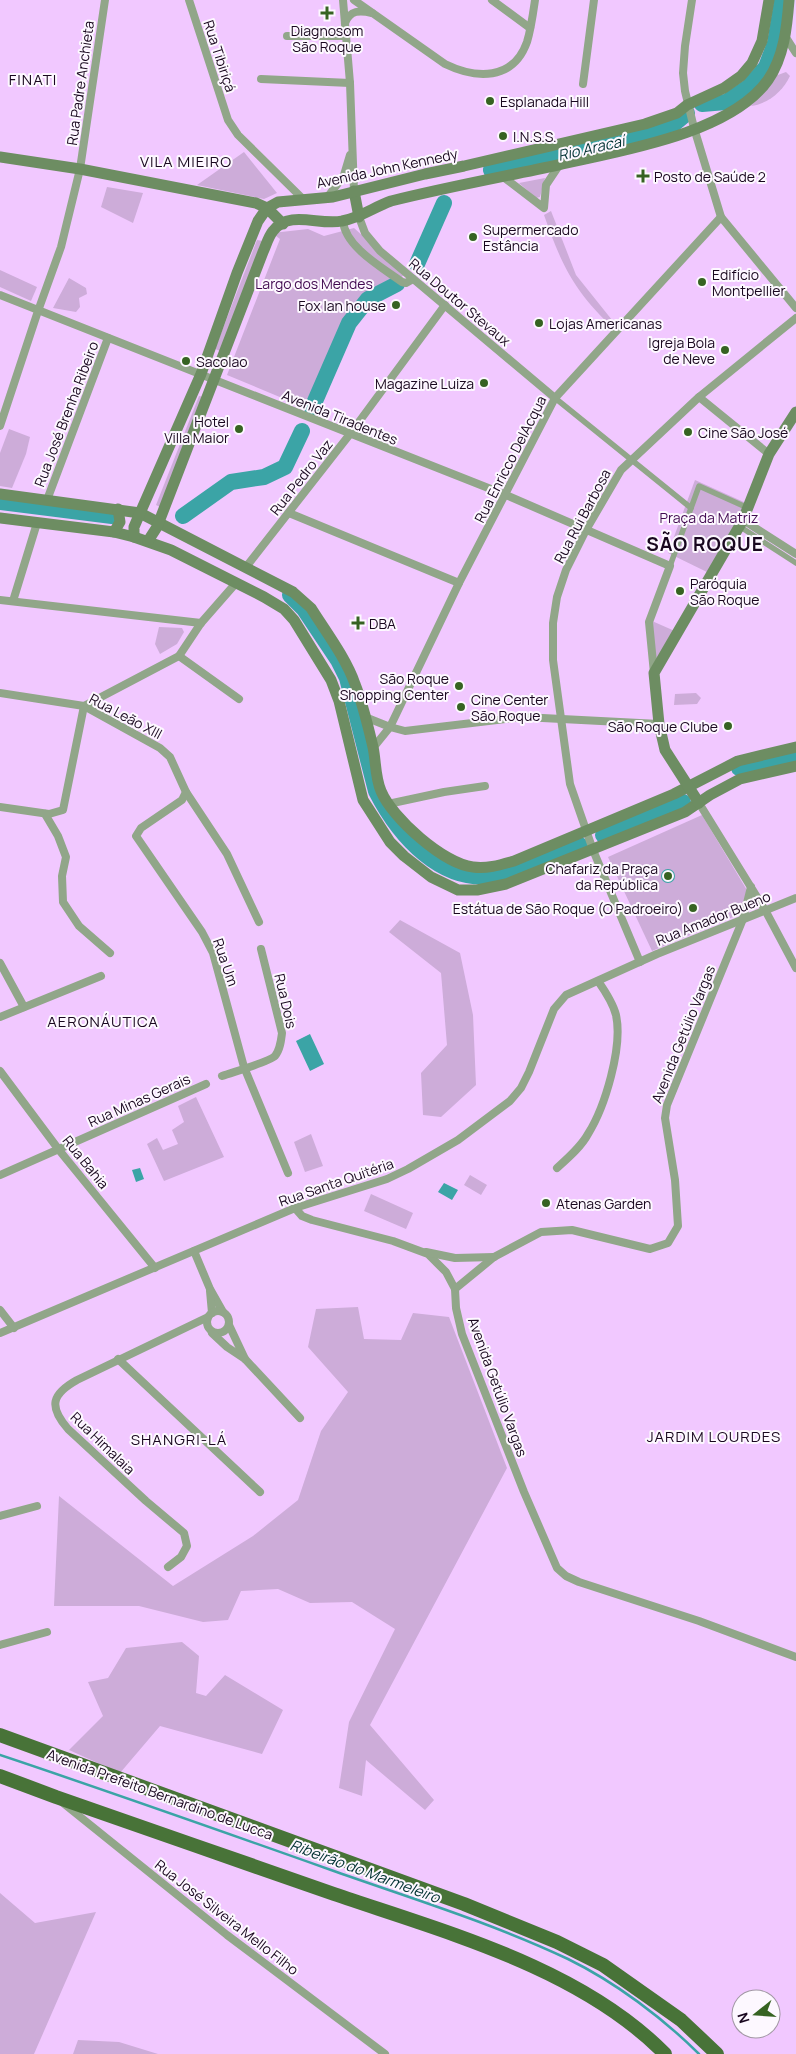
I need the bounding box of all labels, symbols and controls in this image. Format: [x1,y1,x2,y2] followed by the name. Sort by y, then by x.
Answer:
[320,6,334,20] marker: Diagnosom São Roque
[199,18,241,94] street label: Rua Tibiriçá
[62,19,98,147] street label: Rua Padre Anchieta
[291,21,363,56] place label: Diagnosom São Roque
[9,69,57,90] district label: FINATI
[500,92,589,111] place label: Esplanada Hill
[484,95,496,107] marker: Esplanada Hill
[513,127,557,146] place label: I.N.S.S.
[556,129,630,166] water label: Rio Aracaí
[497,130,509,142] marker: I.N.S.S.
[315,144,460,192] street label: Avenida John Kennedy
[140,151,232,172] district label: VILA MIEIRO
[654,167,766,186] place label: Posto de Saúde 2
[636,169,650,183] marker: Posto de Saúde 2
[483,220,578,255] place label: Supermercado Estância
[467,231,479,243] marker: Supermercado Estância
[405,254,515,351] street label: Rua Doutor Stevaux
[712,265,785,300] place label: Edifício Montpellier
[255,274,373,293] park label: Largo dos Mendes
[696,276,708,288] marker: Edifício Montpellier
[298,296,386,315] place label: Fox lan house
[390,299,402,311] marker: Fox lan house
[549,314,662,333] place label: Lojas Americanas
[533,317,545,329] marker: Lojas Americanas
[648,333,715,368] place label: Igreja Bola de Neve
[29,338,103,490] street label: Rua José Brenha Ribeiro
[719,344,731,356] marker: Igreja Bola de Neve
[196,352,248,371] place label: Sacolao
[180,355,192,367] marker: Sacolao
[375,374,474,393] place label: Magazine Luiza
[478,377,490,389] marker: Magazine Luiza
[279,385,401,449] street label: Avenida Tiradentes
[470,392,550,526] street label: Rua Enricco DelAcqua
[164,412,229,447] place label: Hotel Villa Maior
[233,423,245,435] marker: Hotel Villa Maior
[698,423,788,442] place label: Cine São José
[682,426,694,438] marker: Cine São José
[265,435,337,519] street label: Rua Pedro Vaz
[549,466,615,566] street label: Rua Rui Barbosa
[659,508,759,527] park label: Praça da Matriz
[646,531,764,557] district label: SÃO ROQUE
[690,574,759,609] place label: Paróquia São Roque
[674,585,686,597] marker: Paróquia São Roque
[369,614,396,633] place label: DBA
[351,616,365,630] marker: DBA
[340,669,449,704] place label: São Roque Shopping Center
[453,680,465,692] marker: São Roque Shopping Center
[86,689,166,743] street label: Rua Leão XIII
[471,690,548,725] place label: Cine Center São Roque
[455,701,467,713] marker: Cine Center São Roque
[608,717,718,736] place label: São Roque Clube
[722,720,734,732] marker: São Roque Clube
[545,859,658,894] place label: Chafariz da Praça da República
[662,870,674,882] marker: Chafariz da Praça da República
[653,886,773,950] street label: Rua Amador Bueno
[453,899,683,918] place label: Estátua de São Roque (O Padroeiro)
[687,902,699,914] marker: Estátua de São Roque (O Padroeiro)
[209,936,243,989] street label: Rua Um
[647,962,719,1106] street label: Avenida Getúlio Vargas
[270,972,302,1030] street label: Rua Dois
[47,1011,159,1032] district label: AERONÁUTICA
[85,1069,193,1131] street label: Rua Minas Gerais
[59,1131,113,1193] street label: Rua Bahia
[276,1153,396,1211] street label: Rua Santa Quitéria
[556,1194,651,1213] place label: Atenas Garden
[540,1197,552,1209] marker: Atenas Garden
[464,1315,532,1459] street label: Avenida Getúlio Vargas
[67,1408,139,1478] street label: Rua Himalaia
[647,1426,781,1447] district label: JARDIM LOURDES
[131,1429,227,1450] district label: SHANGRI-LÁ
[44,1744,276,1844] street label: Avenida Prefeito Bernardino de Lucca
[287,1834,444,1908] water label: Ribeirão do Marmeleiro
[151,1855,303,1979] street label: Rua José Silveira Mello Filho
[731,1989,781,2039] north arrow
[733,2010,754,2026] text: N

